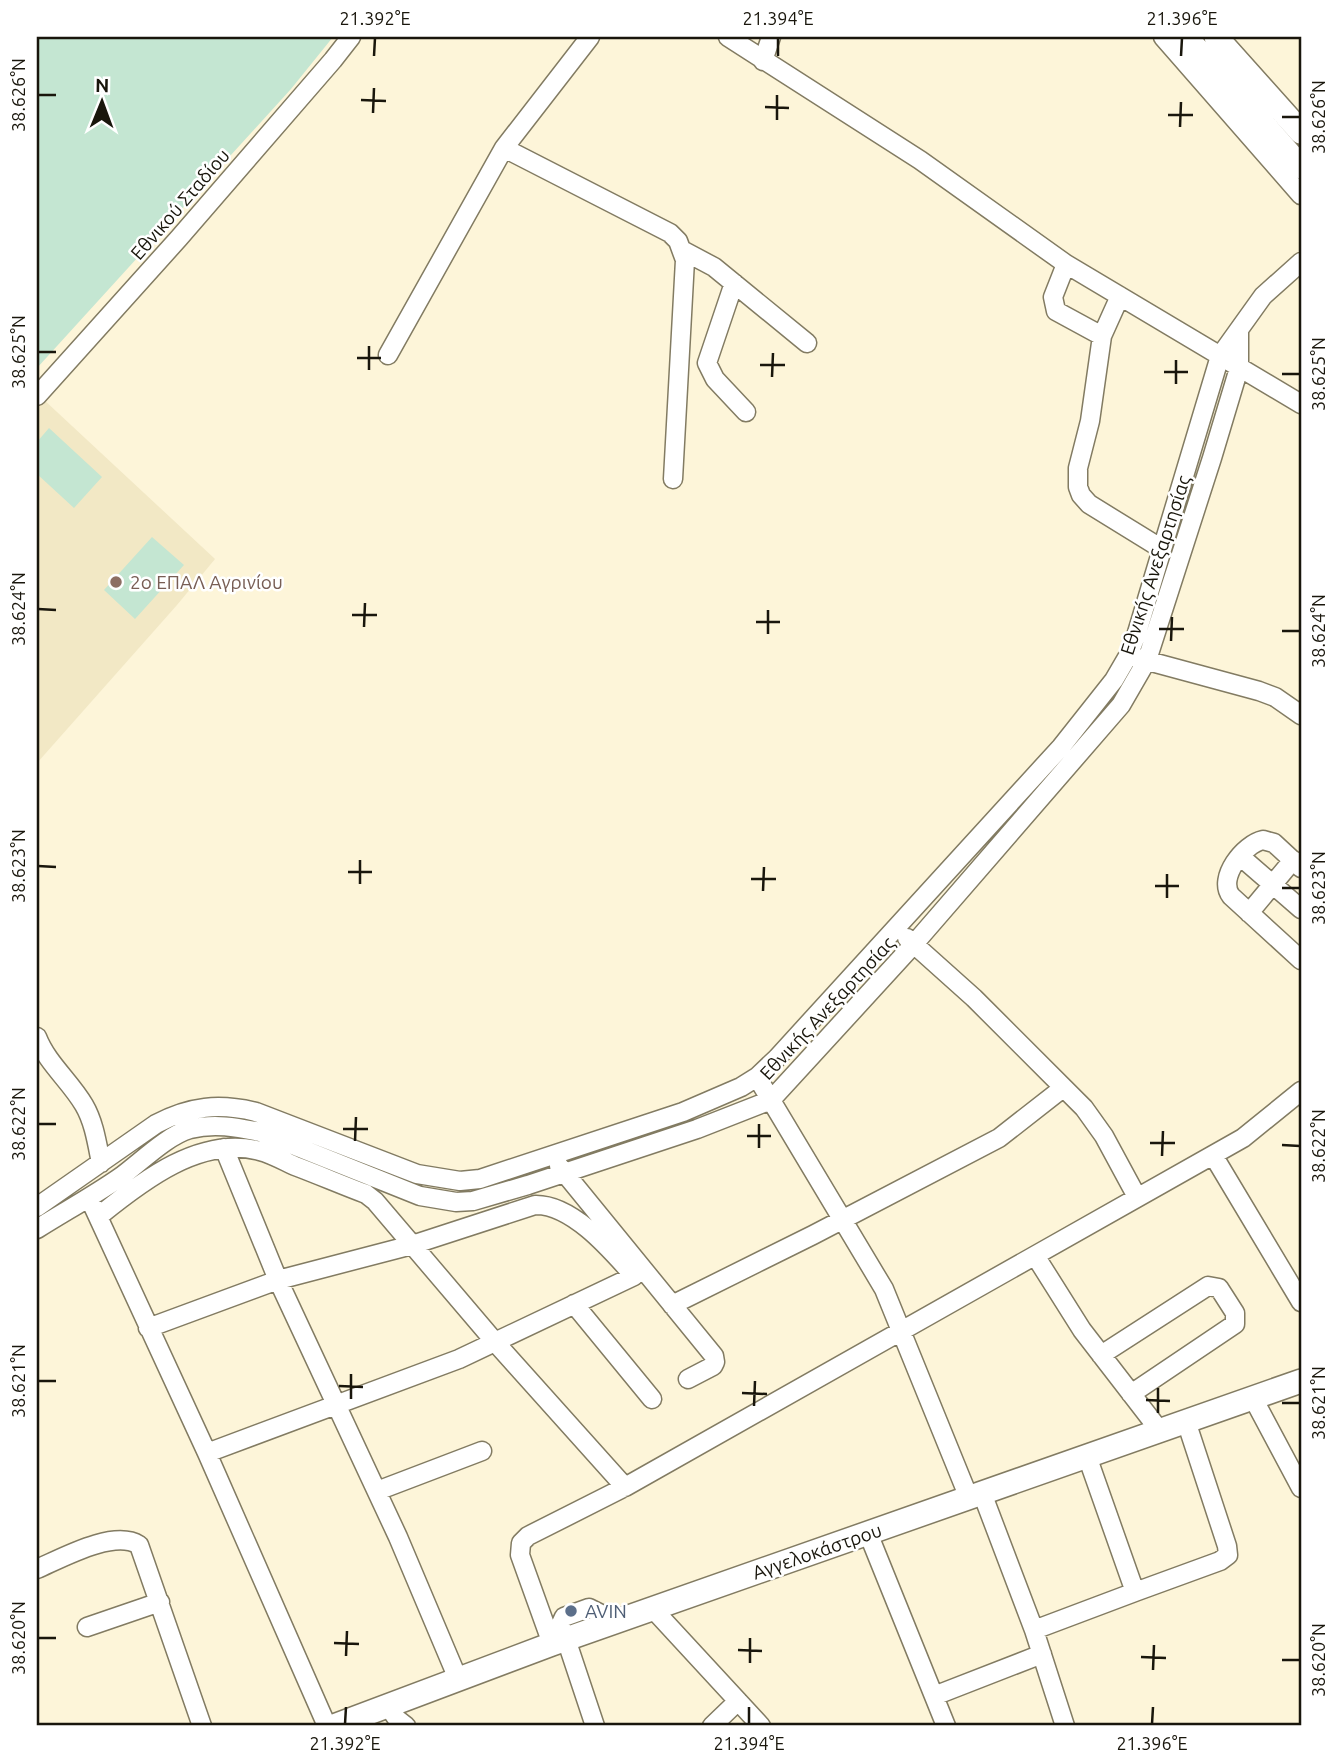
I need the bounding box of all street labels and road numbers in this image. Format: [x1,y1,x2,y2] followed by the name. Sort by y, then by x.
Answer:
[126,144,234,264] street label: Εθνικού Σταδίου
[1116,472,1195,658] street label: Εθνικής Ανεξαρτησίας
[755,932,899,1084] street label: Εθνικής Ανεξαρτησίας
[749,1519,885,1583] street label: Αγγελοκάστρου

